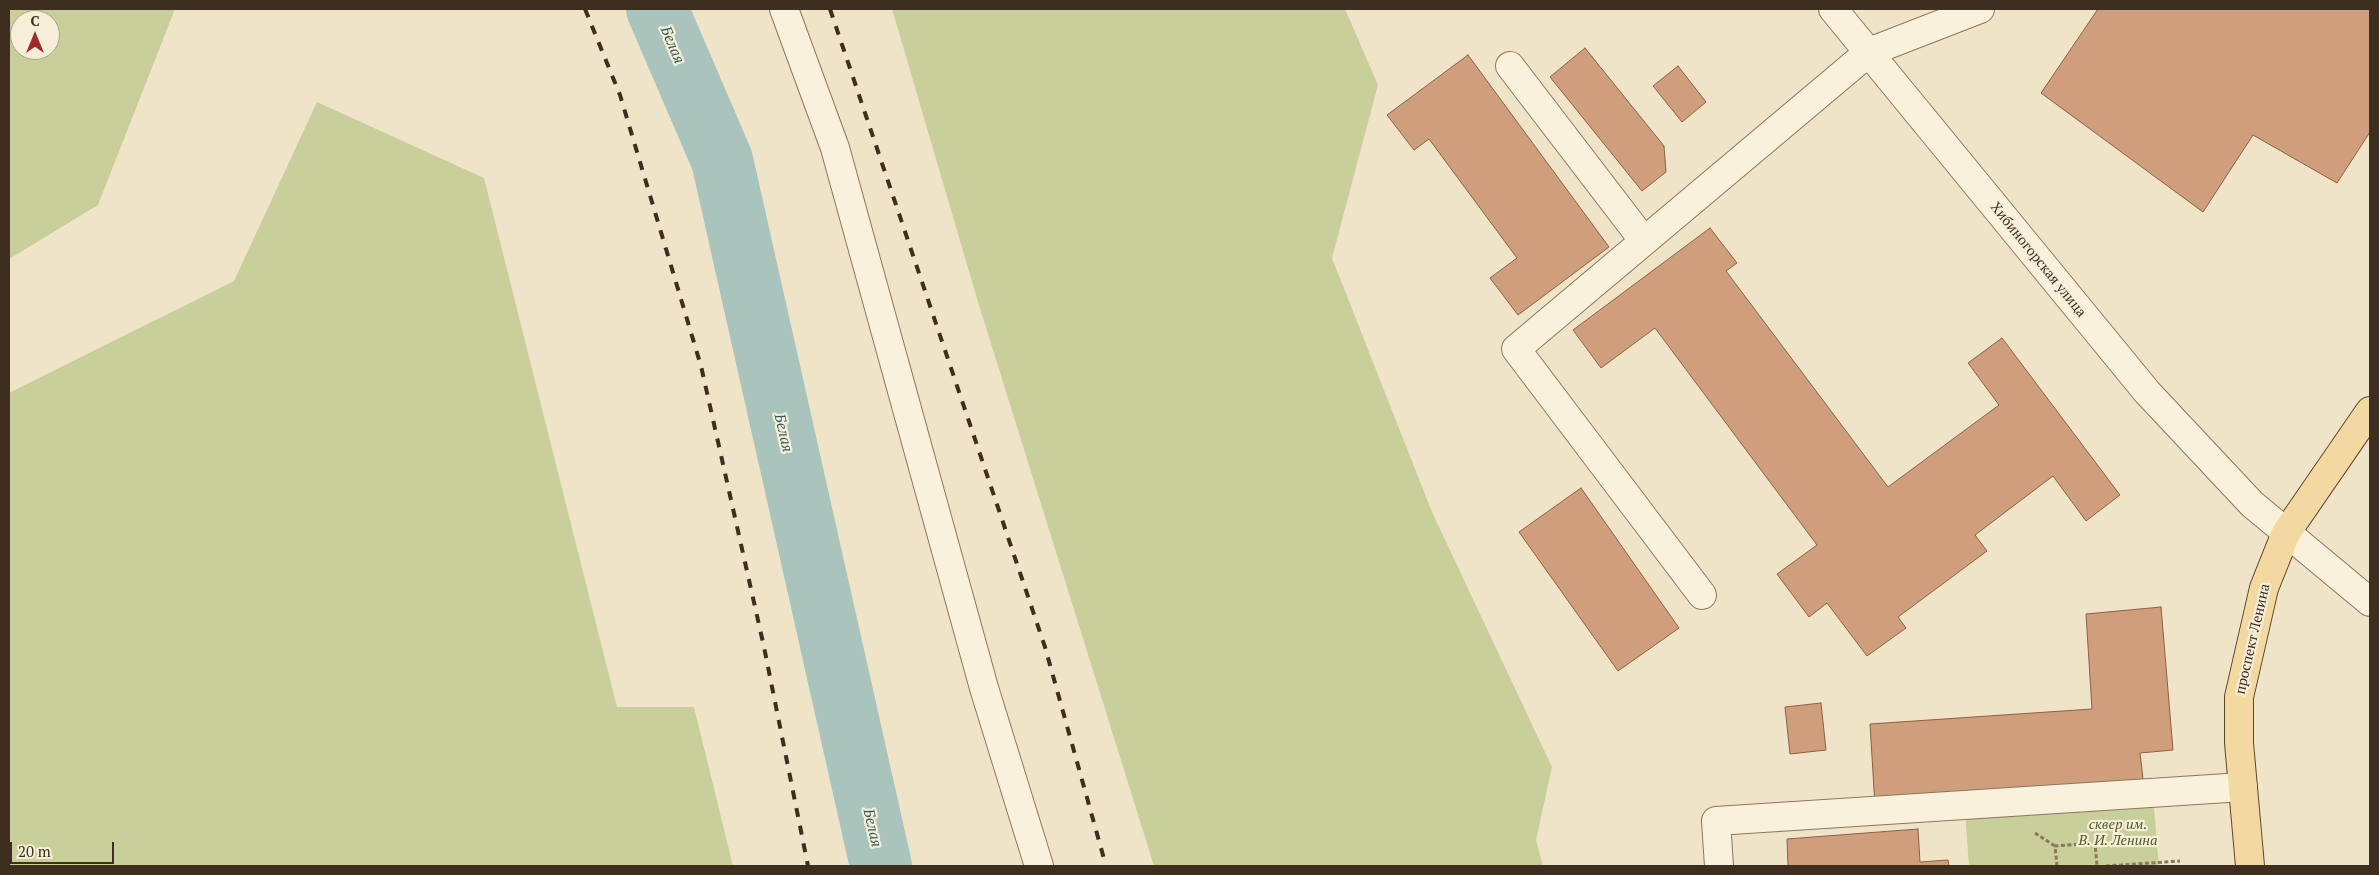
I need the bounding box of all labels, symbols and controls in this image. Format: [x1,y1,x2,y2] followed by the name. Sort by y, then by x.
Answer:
[10,10,60,60] north arrow
[30,11,40,30] text: С
[656,24,688,66] water label: Белая
[1987,199,2089,321] street label: Хибиногорская улица
[770,412,796,454] water label: Белая
[2232,582,2274,696] street label: проспект Ленина
[859,807,885,849] water label: Белая
[2078,817,2158,850] park label: сквер им. В. И. Ленина
[12,832,116,864] scale bar
[18,841,51,861] text: 20 m

